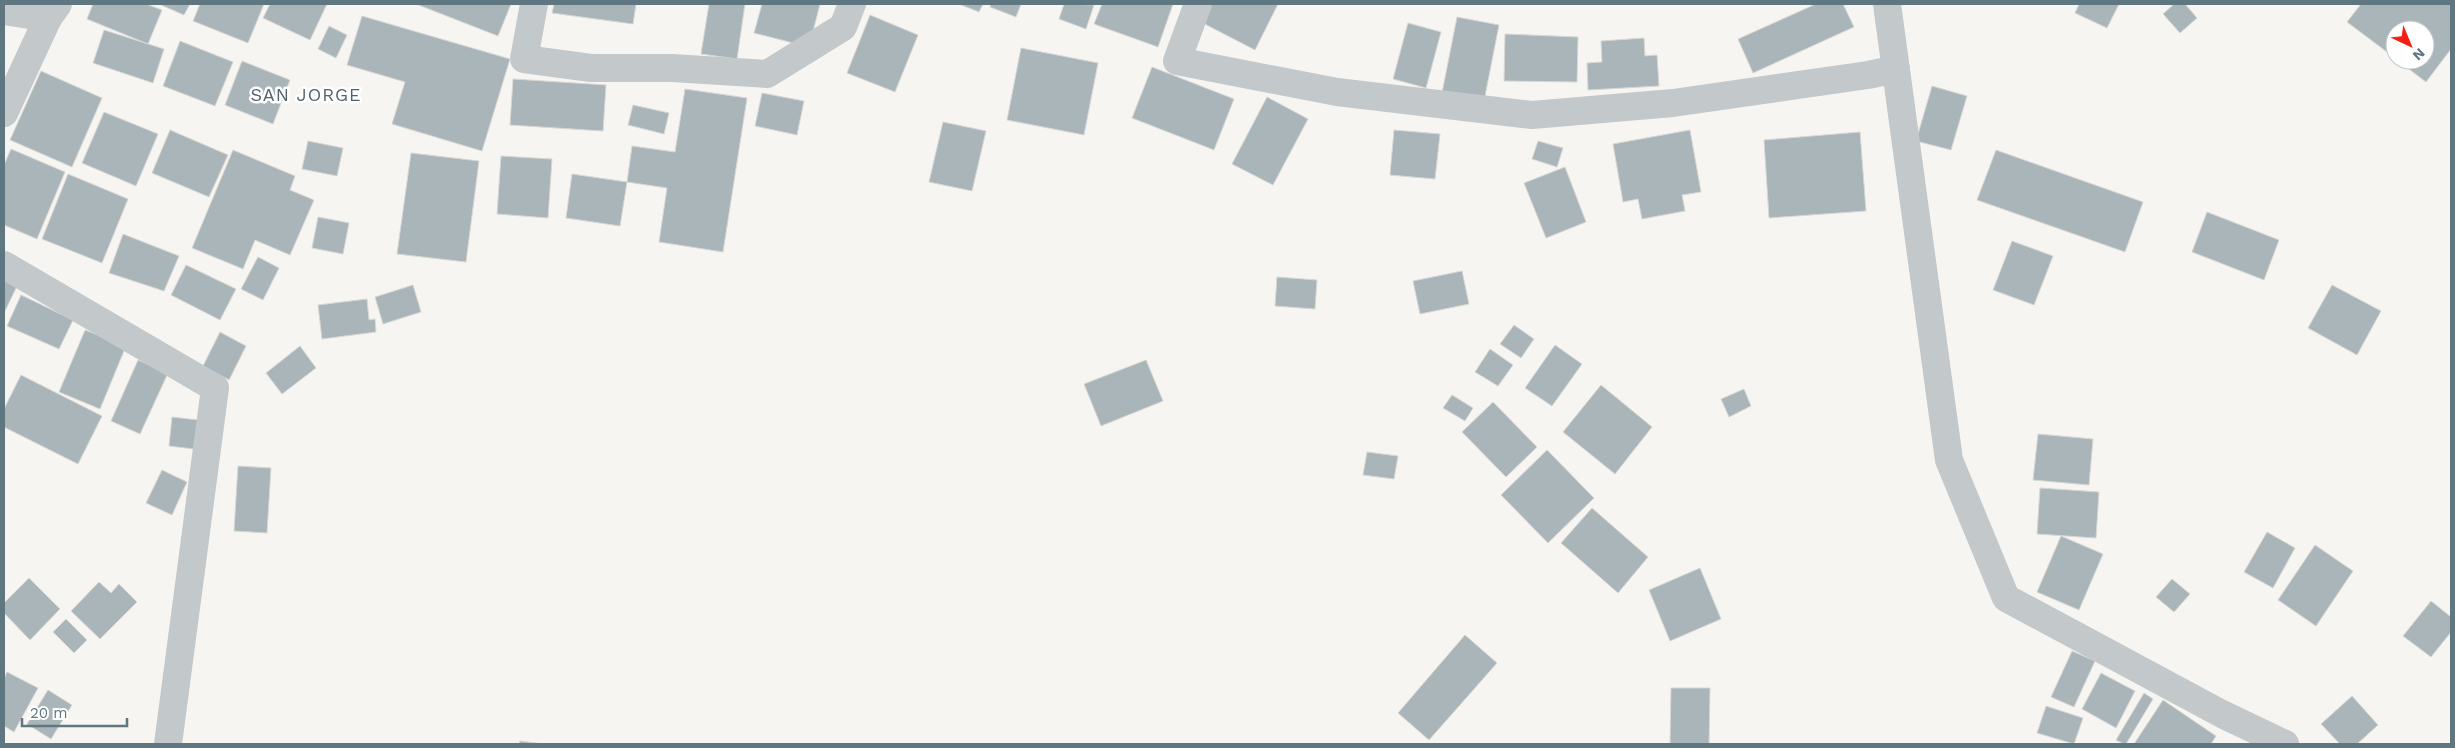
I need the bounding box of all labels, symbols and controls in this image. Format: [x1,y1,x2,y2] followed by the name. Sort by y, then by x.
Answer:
[2385,20,2435,70] north arrow
[2410,45,2428,64] text: N
[250,84,362,105] district label: SAN JORGE
[22,696,128,728] scale bar
[30,704,68,722] text: 20 m

